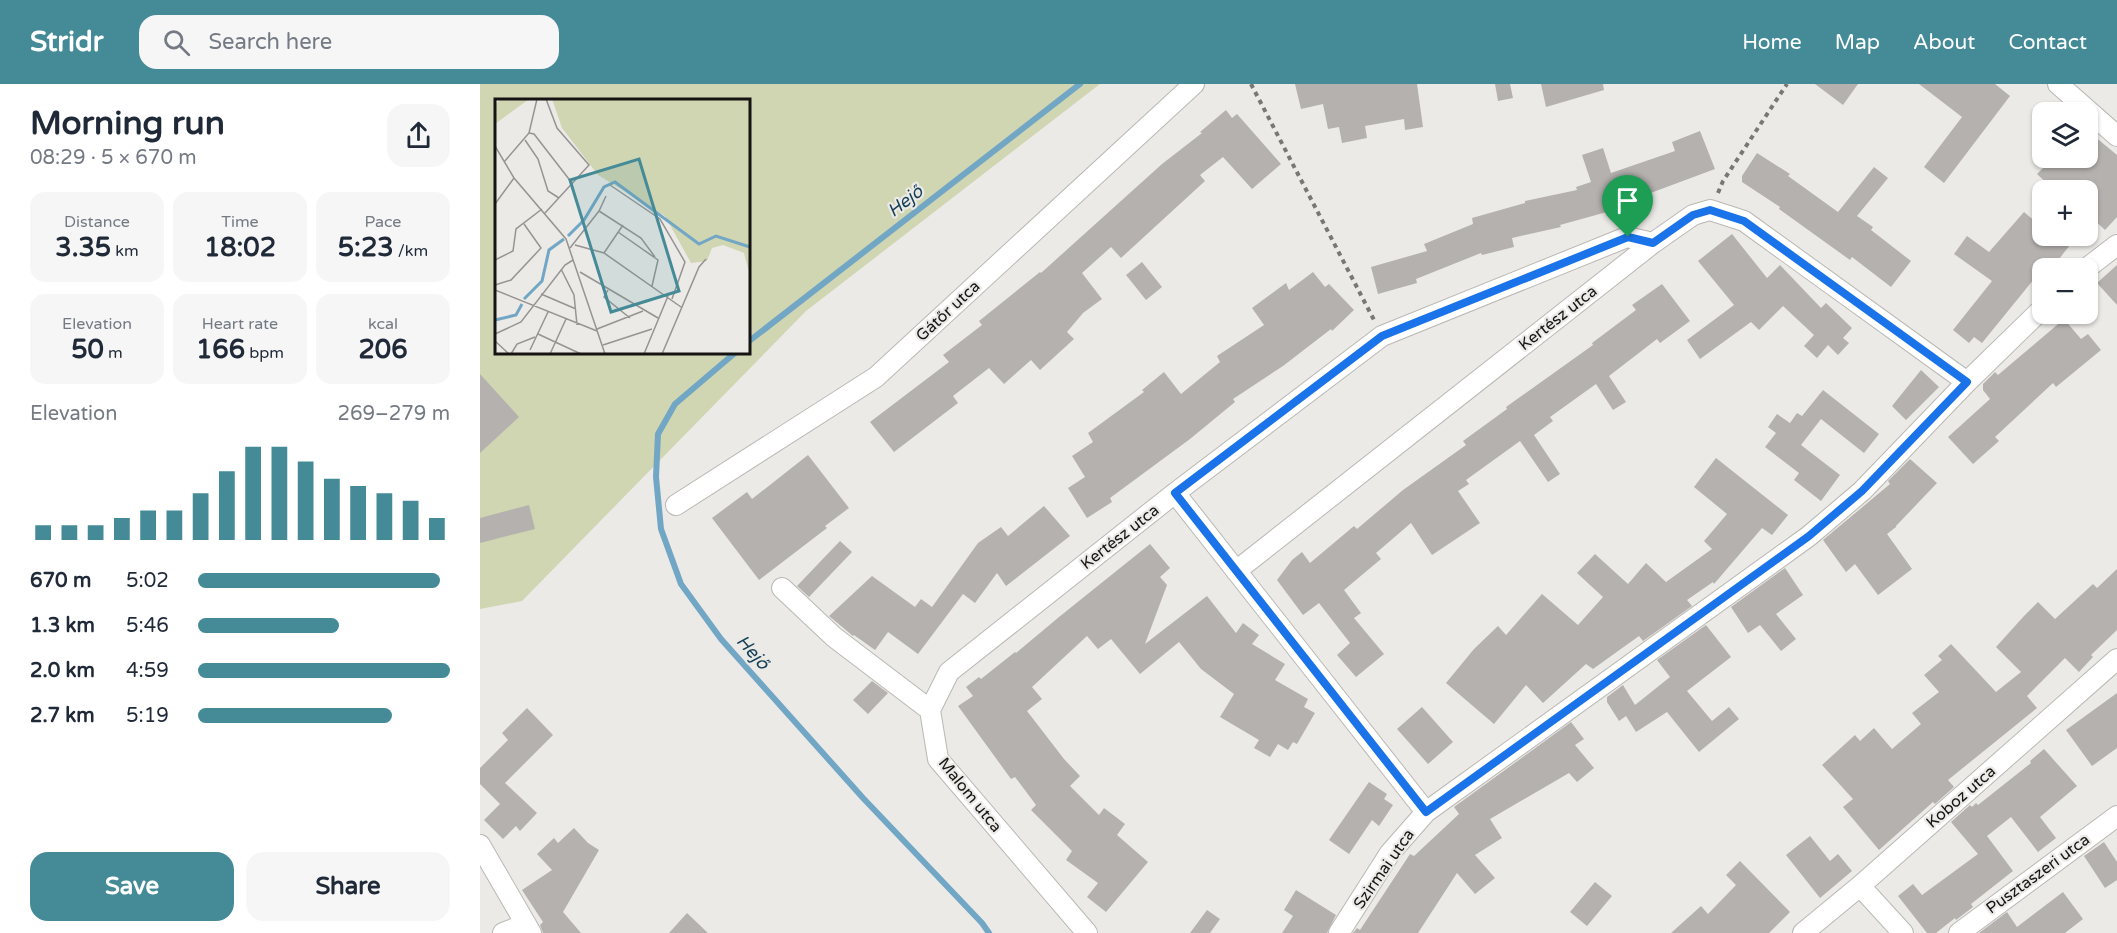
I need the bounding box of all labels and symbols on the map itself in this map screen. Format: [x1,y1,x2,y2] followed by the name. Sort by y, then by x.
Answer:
[495,99,750,354] inset map
[1602,175,1653,237] pin
[883,180,928,222] water label: Hejő
[912,276,984,346] street label: Gátőr utca
[1515,281,1601,355] street label: Kertész utca
[1077,500,1163,574] street label: Kertész utca
[732,630,775,675] water label: Hejő
[934,754,1006,836] street label: Malom utca
[1922,761,2000,833] street label: Koboz utca
[1349,825,1419,913] street label: Szirmai utca
[1982,830,2094,918] street label: Pusztaszeri utca

